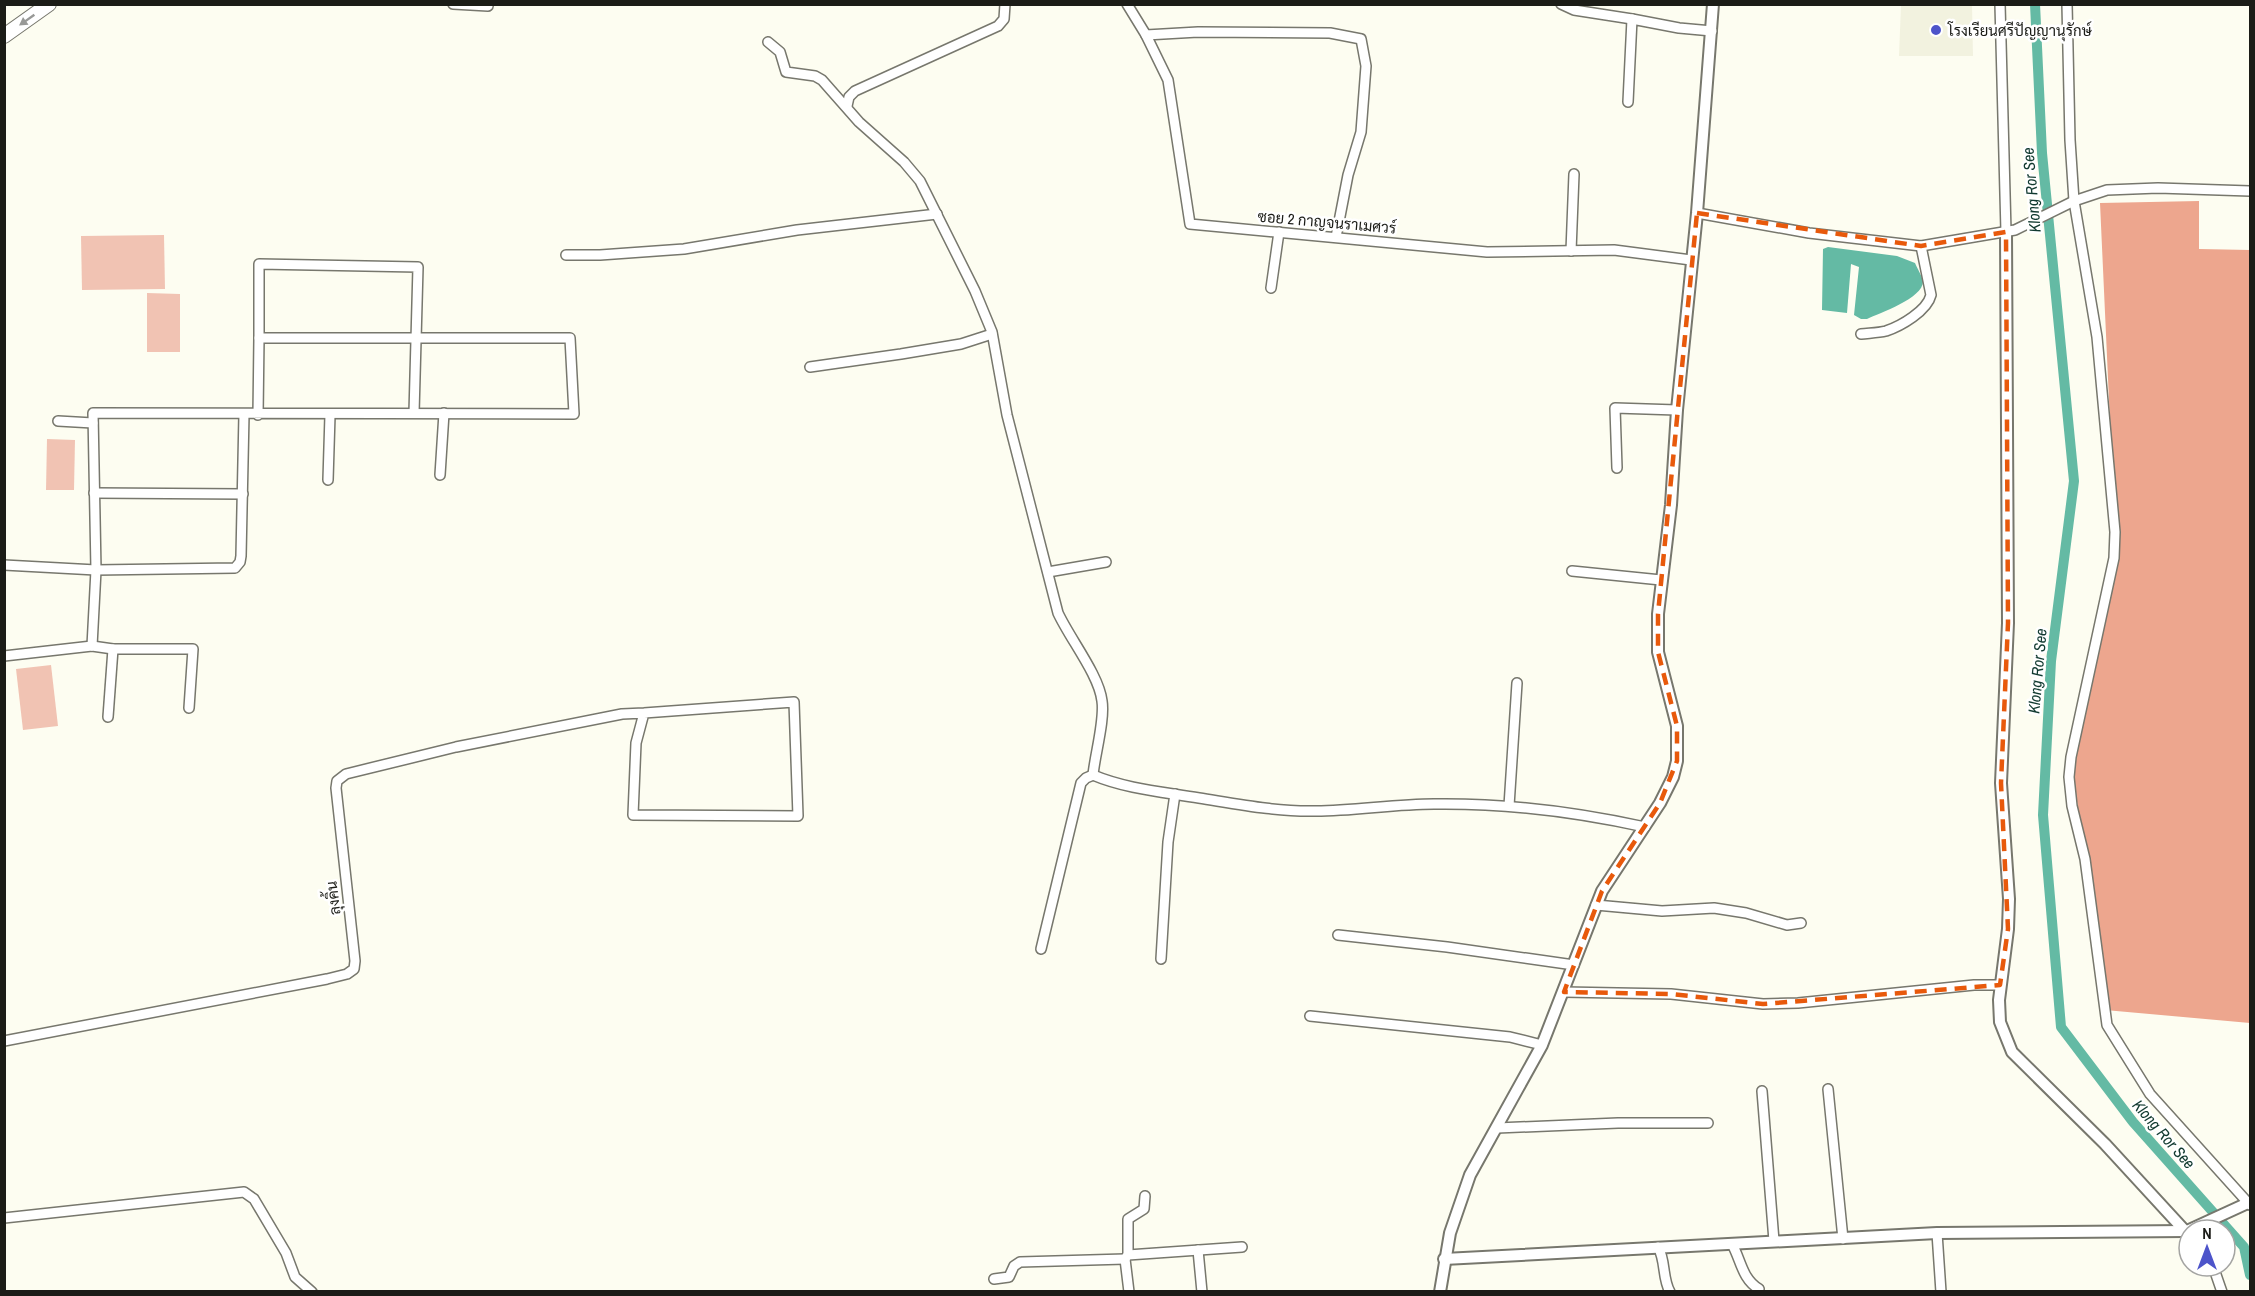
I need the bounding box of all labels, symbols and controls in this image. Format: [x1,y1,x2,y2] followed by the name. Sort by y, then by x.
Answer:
[19,14,35,25] one-way arrow
[1947,20,2093,42] place label: โรงเรียนศรีปัญญานุรักษ์
[1929,23,1943,37] marker: โรงเรียนศรีปัญญานุรักษ์
[2016,147,2046,233] water label: Klong Ror See
[1257,205,1397,239] street label: ซอย 2 กาญจนราเมศวร์
[2022,628,2052,714] water label: Klong Ror See
[317,880,346,917] street label: ลุงคิ้น
[2128,1095,2200,1173] water label: Klong Ror See
[2177,1218,2237,1278] north arrow
[2202,1222,2212,1244] text: N

